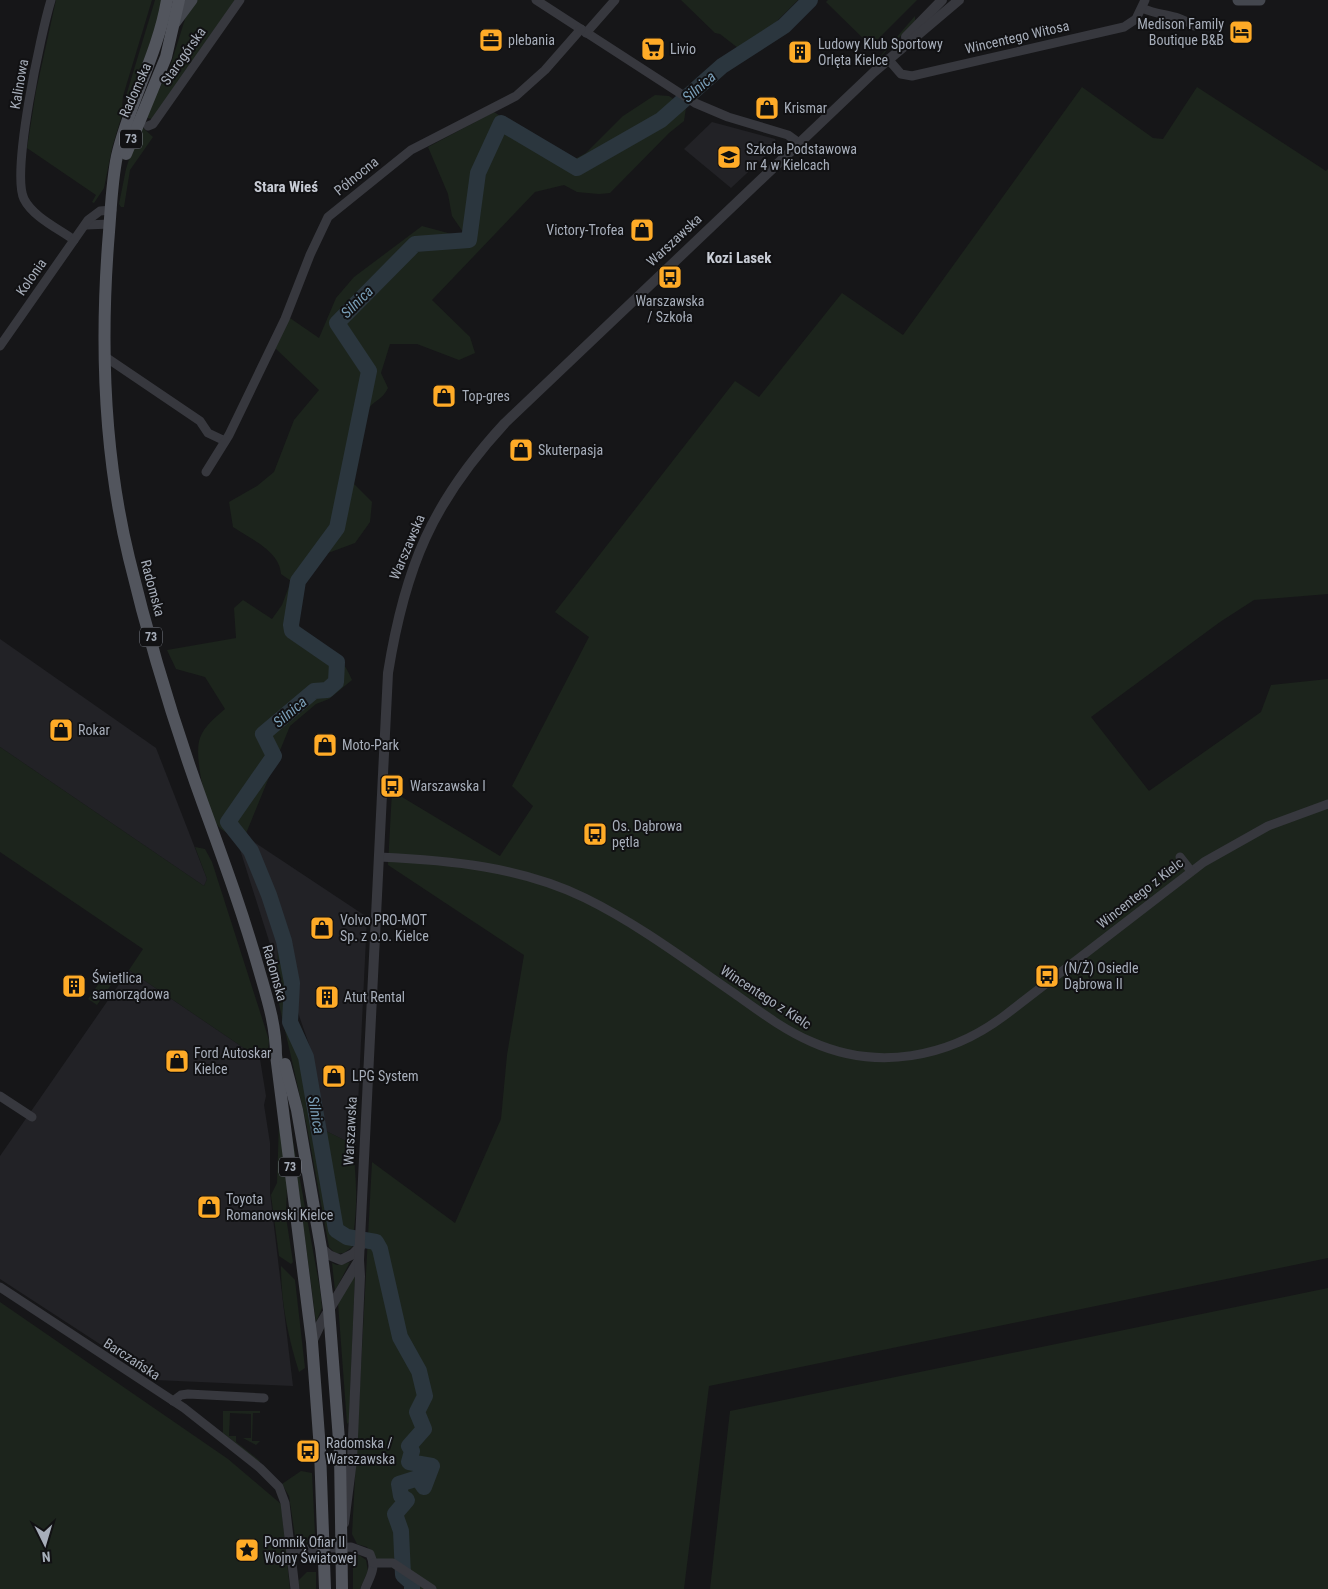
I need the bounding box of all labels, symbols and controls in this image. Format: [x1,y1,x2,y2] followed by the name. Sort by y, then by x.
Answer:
[1137,16,1224,48] place label: Medison Family Boutique B&B
[963,17,1071,57] street label: Wincentego Witosa
[1228,19,1254,45] hotel icon: Medison Family Boutique B&B
[157,24,209,88] street label: Starogórska
[478,27,504,53] office icon: plebania
[508,32,555,48] place label: plebania
[640,36,666,62] supermarket icon: Livio
[818,36,943,68] place label: Ludowy Klub Sportowy Orlęta Kielce
[787,39,813,65] building icon: Ludowy Klub Sportowy Orlęta Kielce
[670,41,696,57] place label: Livio
[7,58,31,110] street label: Kalinowa
[116,60,154,120] street label: Radomska
[679,68,719,106] water label: Silnica
[754,95,780,121] shop icon: Krismar
[784,100,827,116] place label: Krismar
[120,130,142,148] road number: 73
[746,141,857,173] place label: Szkoła Podstawowa nr 4 w Kielcach
[716,144,742,170] school or university icon: Szkoła Podstawowa nr 4 w Kielcach
[331,153,381,199] street label: Północna
[254,178,318,196] district label: Stara Wieś
[643,211,705,269] street label: Warszawska
[629,217,655,243] shop icon: Victory-Trofea
[546,222,624,238] place label: Victory-Trofea
[707,249,772,267] district label: Kozi Lasek
[13,255,49,299] street label: Kolonia
[657,264,683,290] bus stop icon: Warszawska / Szkoła
[337,282,377,322] water label: Silnica
[635,293,705,325] place label: Warszawska / Szkoła
[431,383,457,409] shop icon: Top-gres
[462,388,510,404] place label: Top-gres
[508,437,534,463] shop icon: Skuterpasja
[538,442,603,458] place label: Skuterpasja
[386,512,428,582] street label: Warszawska
[138,558,168,618] street label: Radomska
[140,628,162,646] road number: 73
[270,693,310,731] water label: Silnica
[48,717,74,743] shop icon: Rokar
[78,722,110,738] place label: Rokar
[312,732,338,758] shop icon: Moto-Park
[342,737,400,753] place label: Moto-Park
[379,773,405,799] bus stop icon: Warszawska I
[410,778,486,794] place label: Warszawska I
[612,818,682,850] place label: Os. Dąbrowa pętla
[582,821,608,847] bus stop icon: Os. Dąbrowa pętla
[1094,854,1186,932] street label: Wincentego z Kielc
[340,912,429,944] place label: Volvo PRO-MOT Sp. z o.o. Kielce
[309,915,335,941] shop icon: Volvo PRO-MOT Sp. z o.o. Kielce
[259,943,291,1003] street label: Radomska
[1064,960,1139,992] place label: (N/Ż) Osiedle Dąbrowa II
[718,962,814,1032] street label: Wincentego z Kielc
[1034,963,1060,989] bus stop icon: (N/Ż) Osiedle Dąbrowa II
[92,969,170,1002] place label: Świetlica samorządowa
[61,973,87,999] building icon: Świetlica samorządowa
[314,984,340,1010] building icon: Atut Rental
[344,989,405,1005] place label: Atut Rental
[194,1045,271,1077] place label: Ford Autoskar Kielce
[164,1048,190,1074] shop icon: Ford Autoskar Kielce
[321,1063,347,1089] shop icon: LPG System
[352,1068,419,1084] place label: LPG System
[304,1095,328,1135] water label: Silnica
[340,1096,360,1166] street label: Warszawska
[279,1158,301,1176] road number: 73
[226,1191,334,1223] place label: Toyota Romanowski Kielce
[196,1194,222,1220] shop icon: Toyota Romanowski Kielce
[101,1335,163,1383] street label: Barczańska
[326,1435,395,1467] place label: Radomska / Warszawska
[295,1438,321,1464] bus stop icon: Radomska / Warszawska
[20,1519,70,1569] north arrow
[264,1534,357,1566] place label: Pomnik Ofiar II Wojny Światowej
[234,1537,260,1563] place icon: Pomnik Ofiar II Wojny Światowej
[41,1549,51,1565] text: N

